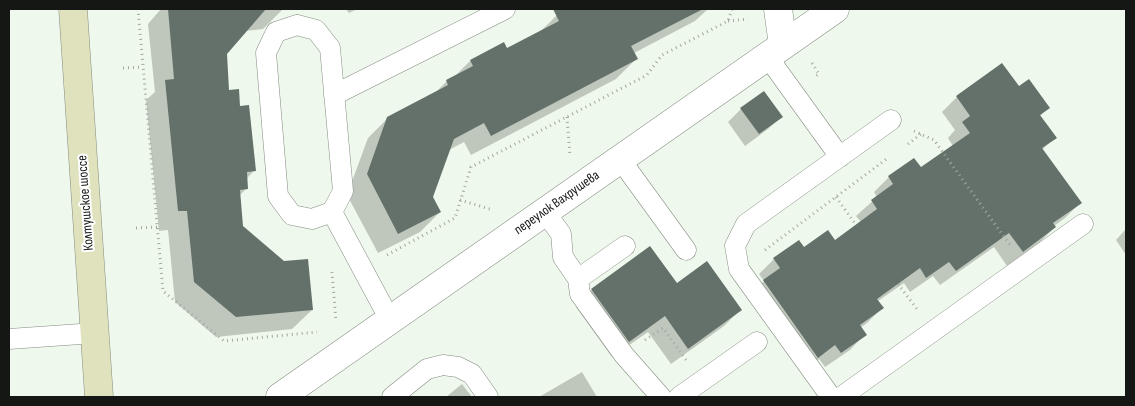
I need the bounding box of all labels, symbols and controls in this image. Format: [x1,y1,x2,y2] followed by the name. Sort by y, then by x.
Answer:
[74,155,98,251] street label: Колтушское шоссе
[511,167,603,239] street label: переулок Вахрушева

